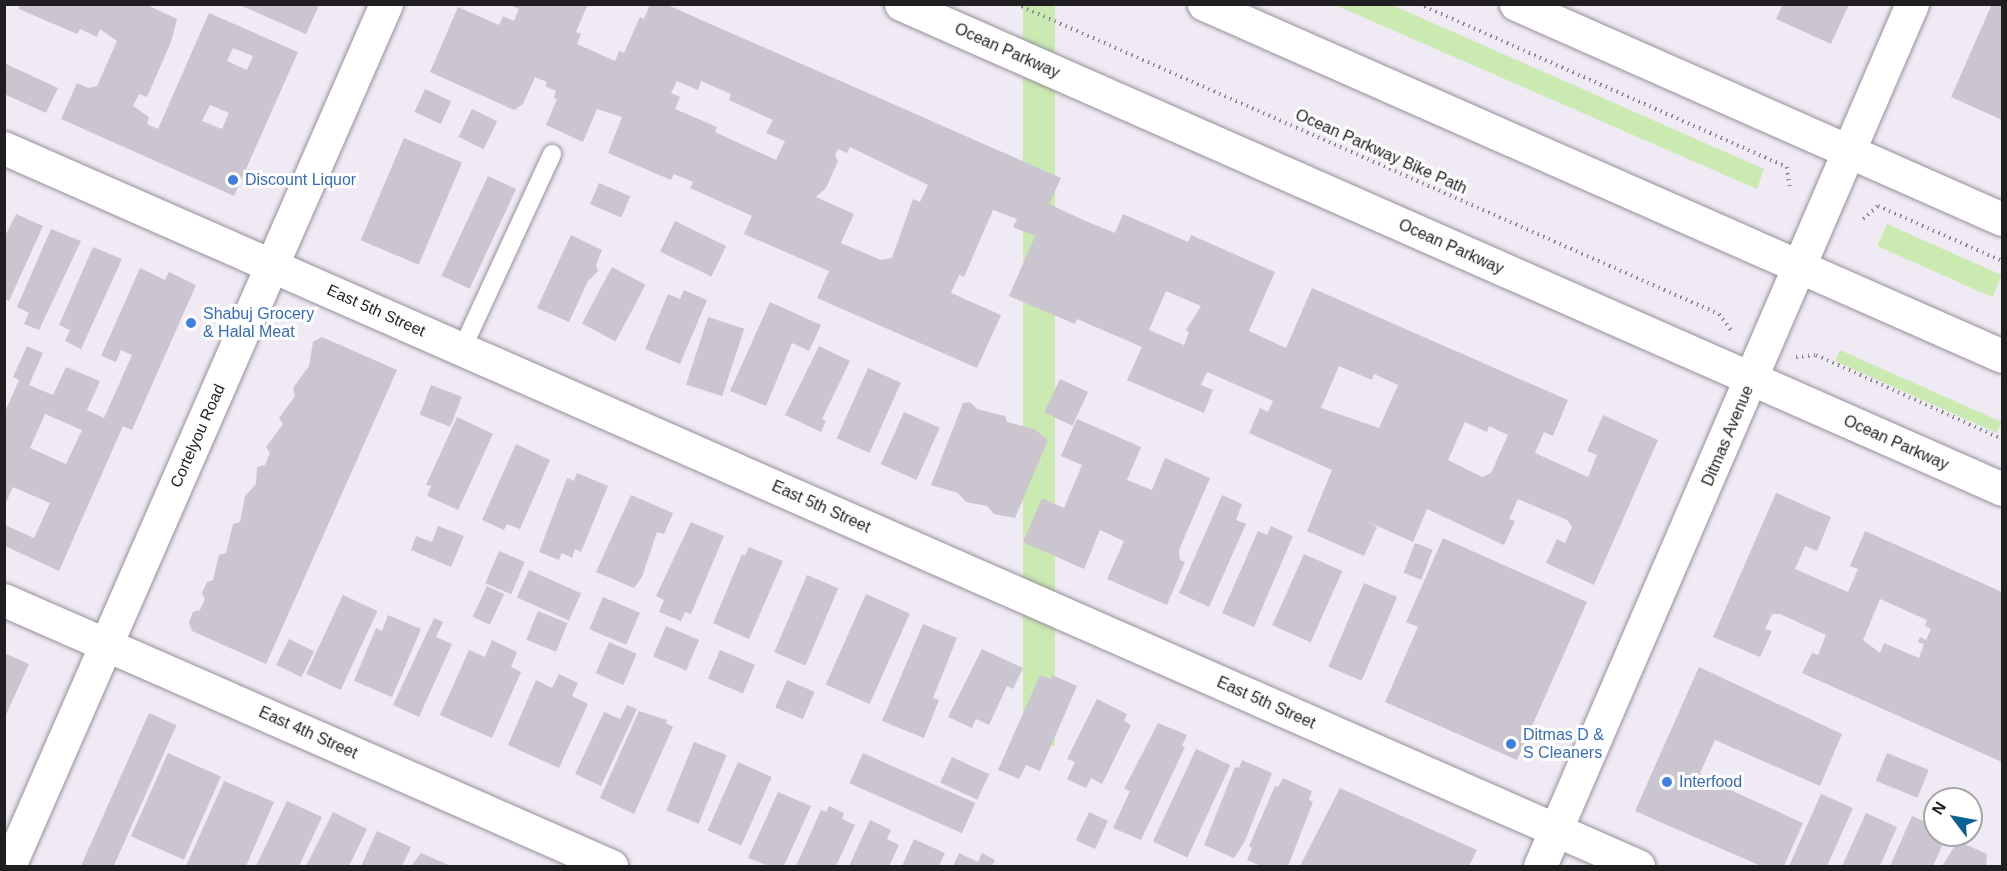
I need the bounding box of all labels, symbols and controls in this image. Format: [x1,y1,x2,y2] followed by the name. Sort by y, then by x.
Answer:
[952,19,1062,83] street label: Ocean Parkway
[1292,105,1470,199] street label: Ocean Parkway Bike Path
[245,170,356,190] place label: Discount Liquor
[226,173,240,187] marker: Discount Liquor
[1396,215,1506,279] street label: Ocean Parkway
[324,281,428,341] street label: East 5th Street
[203,304,314,342] place label: Shabuj Grocery & Halal Meat
[184,316,198,330] marker: Shabuj Grocery & Halal Meat
[167,381,229,491] street label: Cortelyou Road
[1698,382,1758,490] street label: Ditmas Avenue
[1841,411,1951,475] street label: Ocean Parkway
[769,477,873,537] street label: East 5th Street
[1214,673,1318,733] street label: East 5th Street
[256,703,360,763] street label: East 4th Street
[1523,725,1604,763] place label: Ditmas D & S Cleaners
[1504,737,1518,751] marker: Ditmas D & S Cleaners
[1679,772,1742,792] place label: Interfood
[1660,775,1674,789] marker: Interfood
[1923,787,1983,847] north arrow
[1929,799,1949,818] text: N

